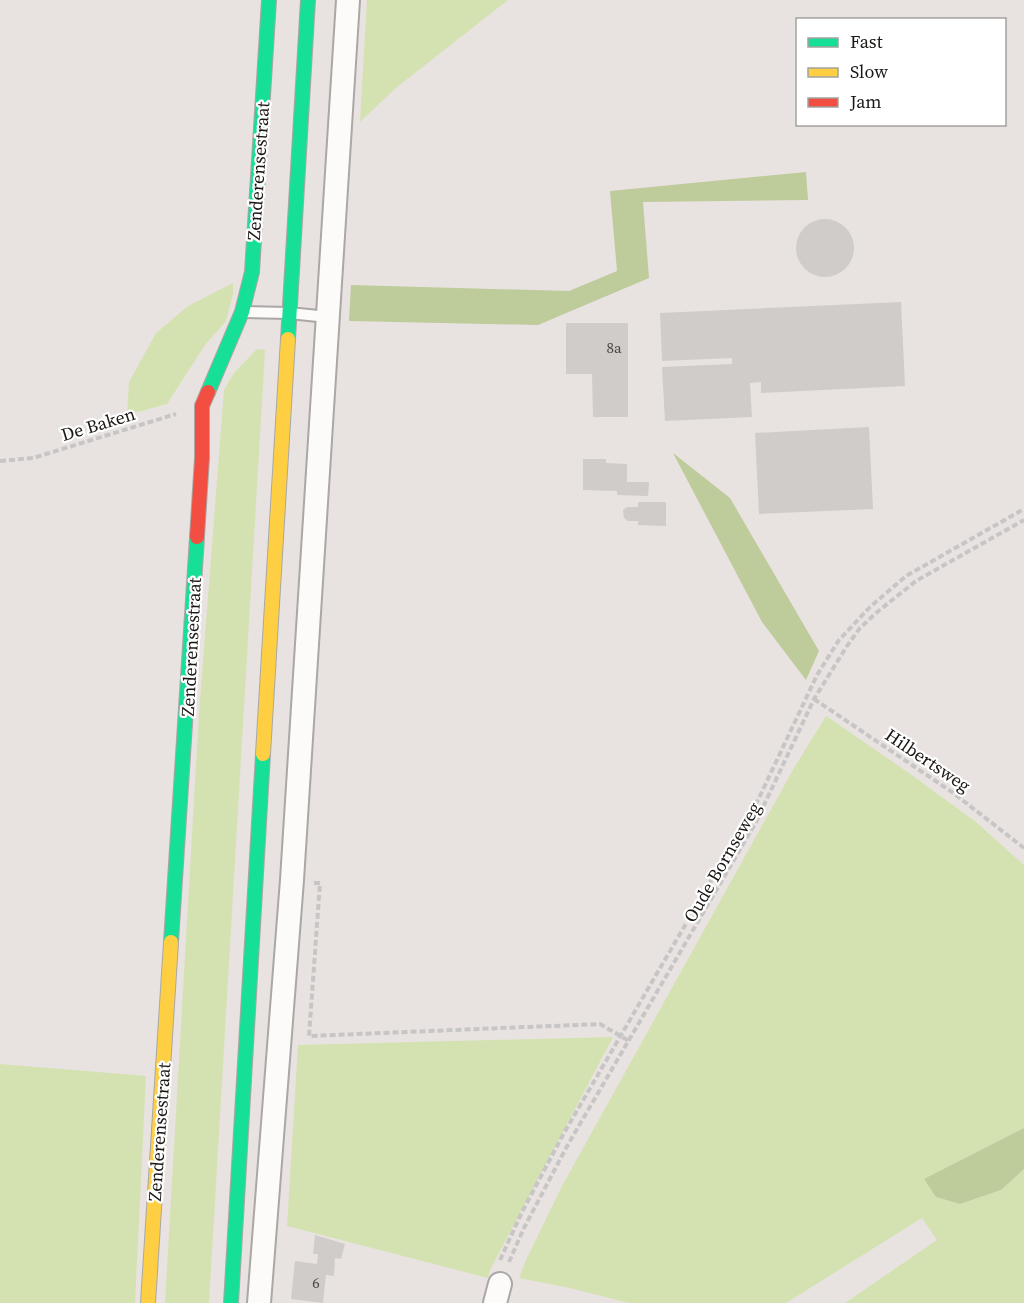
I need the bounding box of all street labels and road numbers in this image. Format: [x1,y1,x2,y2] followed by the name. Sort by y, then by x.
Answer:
[241,101,275,241] street label: Zenderensestraat
[58,401,138,447] street label: De Baken
[175,577,207,717] street label: Zenderensestraat
[880,722,976,798] street label: Hilbertsweg
[677,797,767,927] street label: Oude Bornseweg
[142,1062,176,1202] street label: Zenderensestraat

